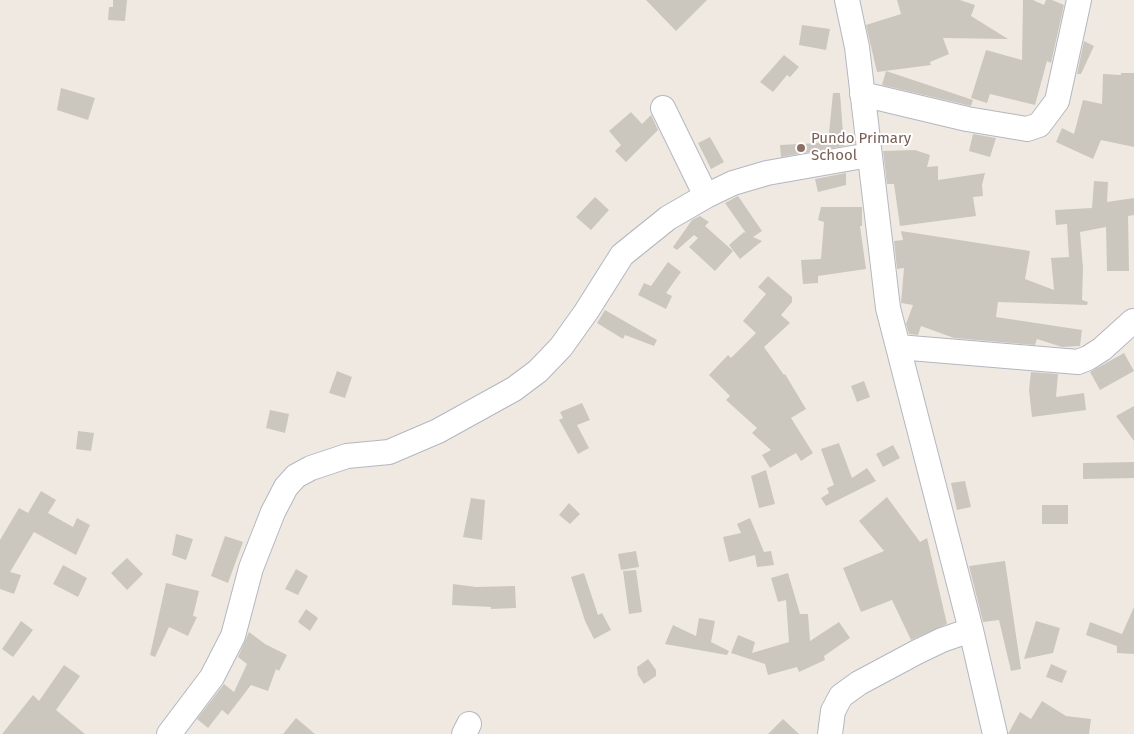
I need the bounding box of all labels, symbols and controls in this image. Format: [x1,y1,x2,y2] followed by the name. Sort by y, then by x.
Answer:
[811,130,911,165] place label: Pundo Primary School
[795,142,807,154] marker: Pundo Primary School

